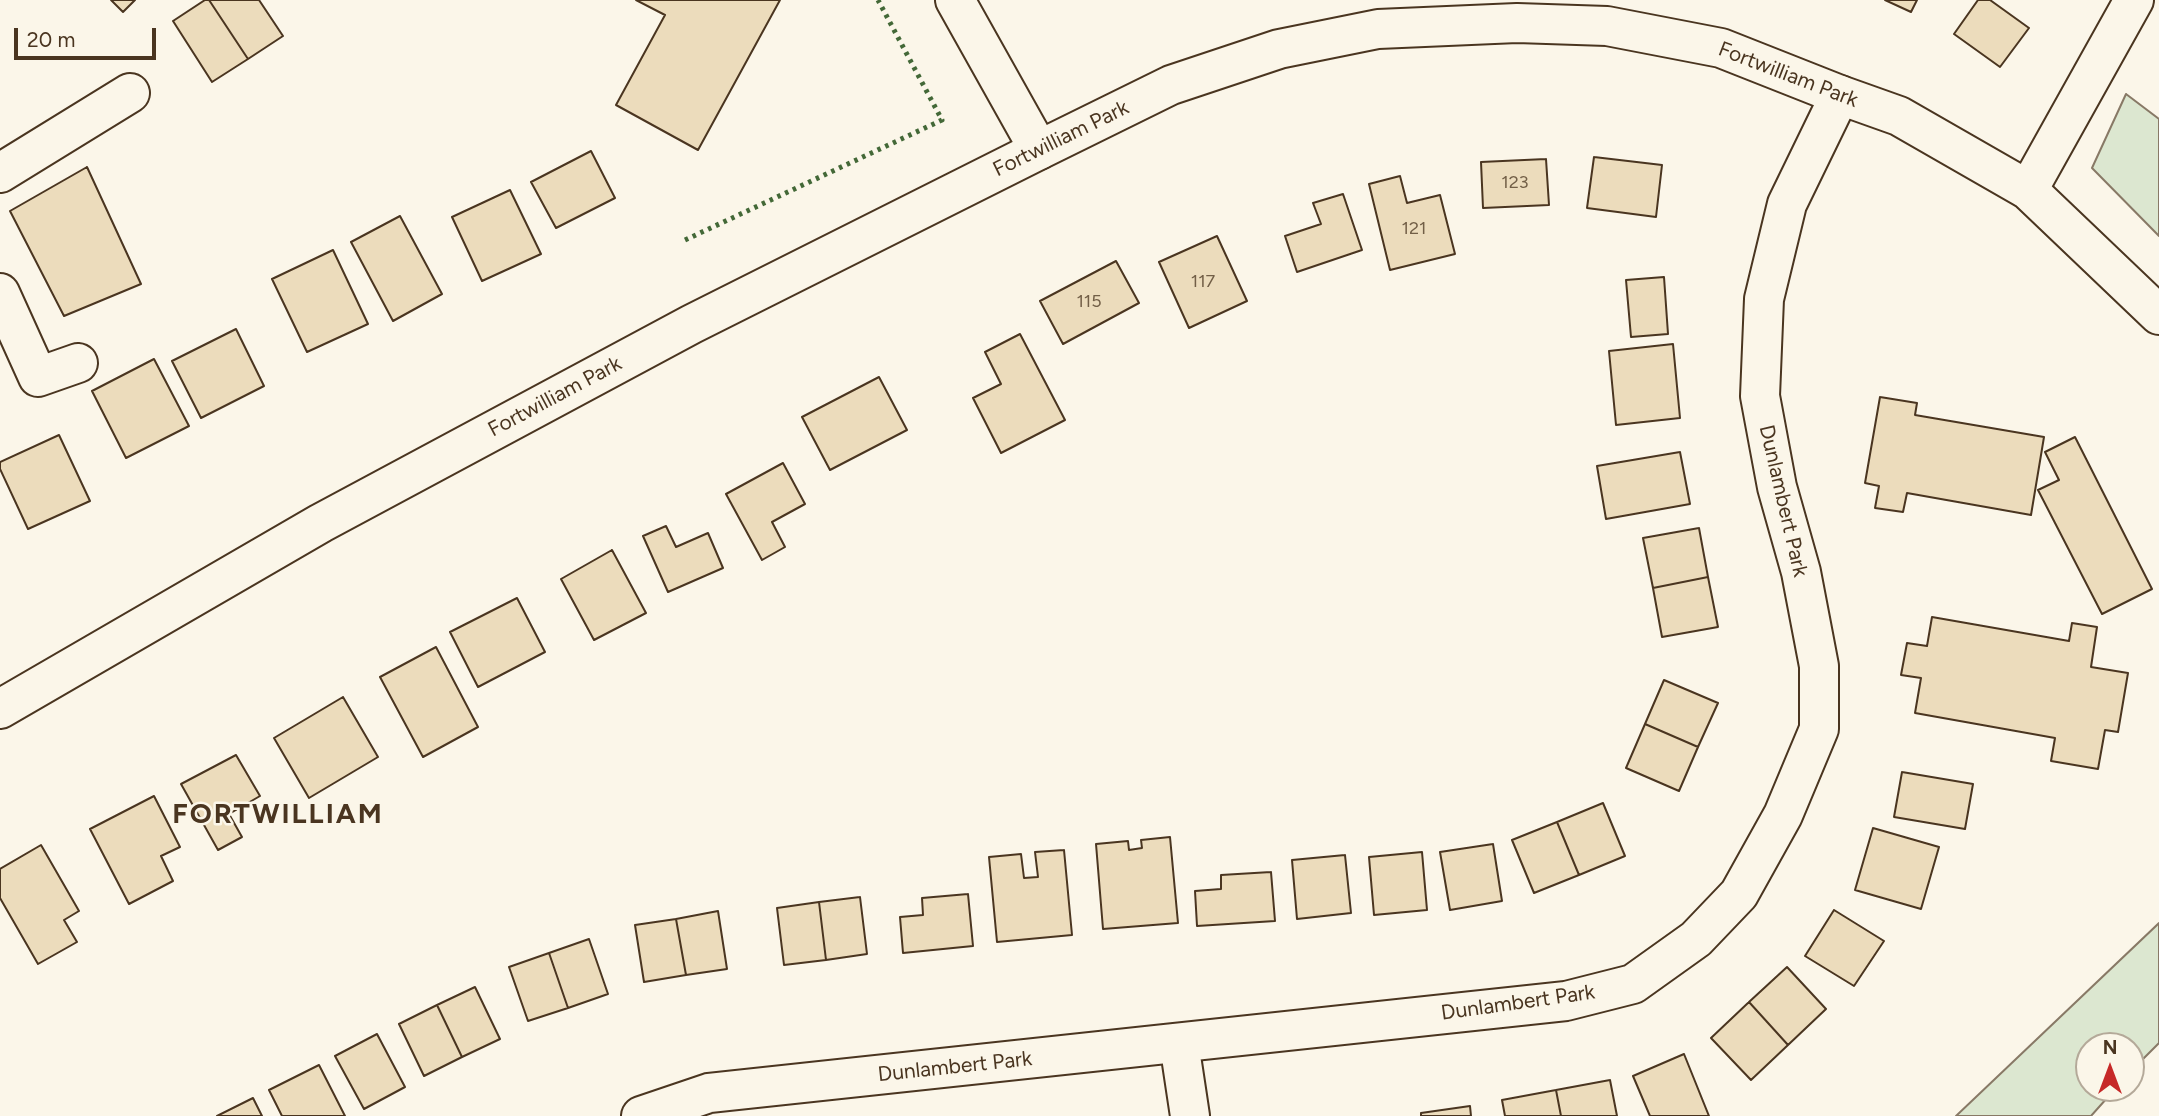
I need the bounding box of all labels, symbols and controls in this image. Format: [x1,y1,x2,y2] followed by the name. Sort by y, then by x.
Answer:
[18,14,159,58] scale bar
[27,27,75,52] text: 20 m
[1715,37,1861,113] street label: Fortwilliam Park
[989,95,1133,183] street label: Fortwilliam Park
[1501,172,1529,194] house number: 123
[1402,218,1426,240] house number: 121
[1191,271,1215,293] house number: 117
[1076,291,1102,313] house number: 115
[484,351,626,443] street label: Fortwilliam Park
[1753,423,1813,579] street label: Dunlambert Park
[174,798,382,832] district label: FORTWILLIAM
[1439,980,1597,1026] street label: Dunlambert Park
[2075,1032,2145,1102] north arrow
[2103,1036,2117,1059] text: N
[877,1046,1033,1088] street label: Dunlambert Park

